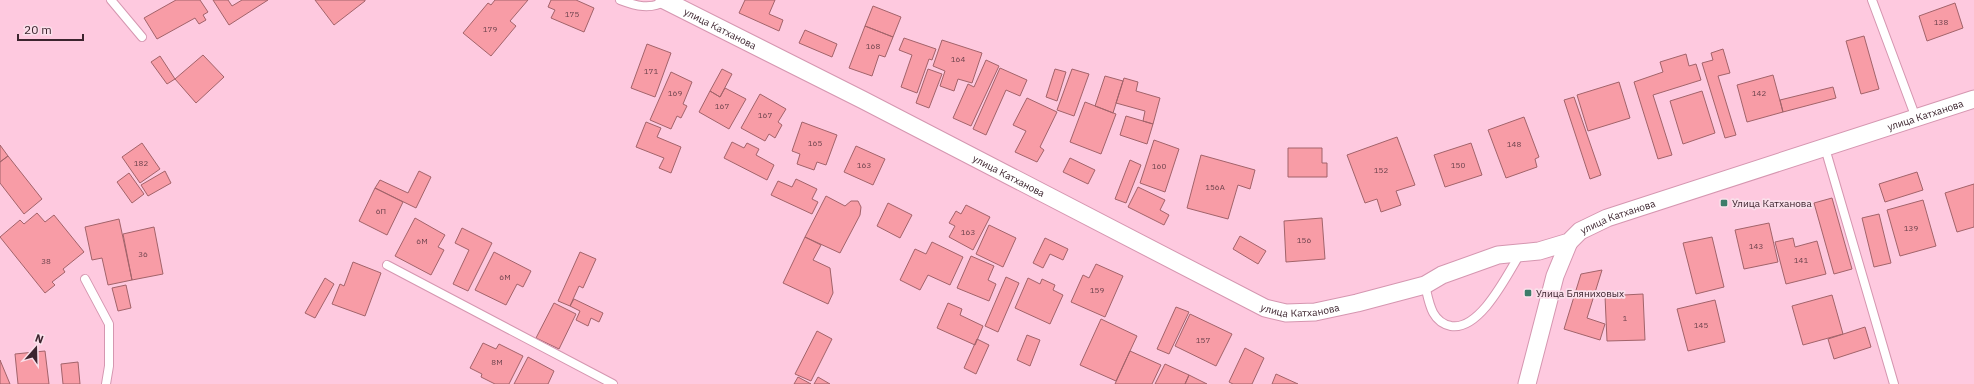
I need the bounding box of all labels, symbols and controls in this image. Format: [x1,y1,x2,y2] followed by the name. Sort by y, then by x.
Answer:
[682,5,759,53] street label: улица Катханова
[565,9,579,19] house number: 175
[18,16,83,42] scale bar
[1934,17,1948,27] house number: 138
[24,22,52,37] text: 20 m
[483,24,497,34] house number: 179
[866,41,880,51] house number: 168
[951,54,965,64] house number: 164
[644,66,658,76] house number: 171
[668,88,682,98] house number: 169
[1752,88,1766,98] house number: 142
[1886,97,1966,134] street label: улица Катханова
[715,101,729,111] house number: 167
[758,110,772,120] house number: 167
[808,138,822,148] house number: 165
[1507,139,1521,149] house number: 148
[970,152,1047,200] street label: улица Катханова
[134,158,148,168] house number: 182
[857,160,871,170] house number: 163
[1451,160,1465,170] house number: 150
[1152,161,1166,171] house number: 160
[1374,165,1388,175] house number: 152
[1205,182,1225,192] house number: 156А
[1578,197,1658,237] street label: улица Катханова
[1732,197,1812,210] place label: Улица Катханова
[1719,198,1729,208] marker: Улица Катханова
[376,206,386,216] house number: 6П
[1904,223,1918,233] house number: 139
[961,227,975,237] house number: 163
[1297,235,1311,245] house number: 156
[416,236,428,246] house number: 6М
[1749,241,1763,251] house number: 143
[138,249,148,259] house number: 36
[1794,255,1808,265] house number: 141
[41,256,51,266] house number: 38
[499,272,511,282] house number: 6М
[1090,285,1104,295] house number: 159
[1536,287,1624,300] place label: Улица Бляниховых
[1523,288,1533,298] marker: Улица Бляниховых
[1258,301,1341,320] street label: улица Катханова
[1623,313,1628,323] house number: 1
[1694,320,1708,330] house number: 145
[16,328,56,368] north arrow
[33,331,46,347] text: N
[1196,335,1210,345] house number: 157
[491,357,503,367] house number: 8М

